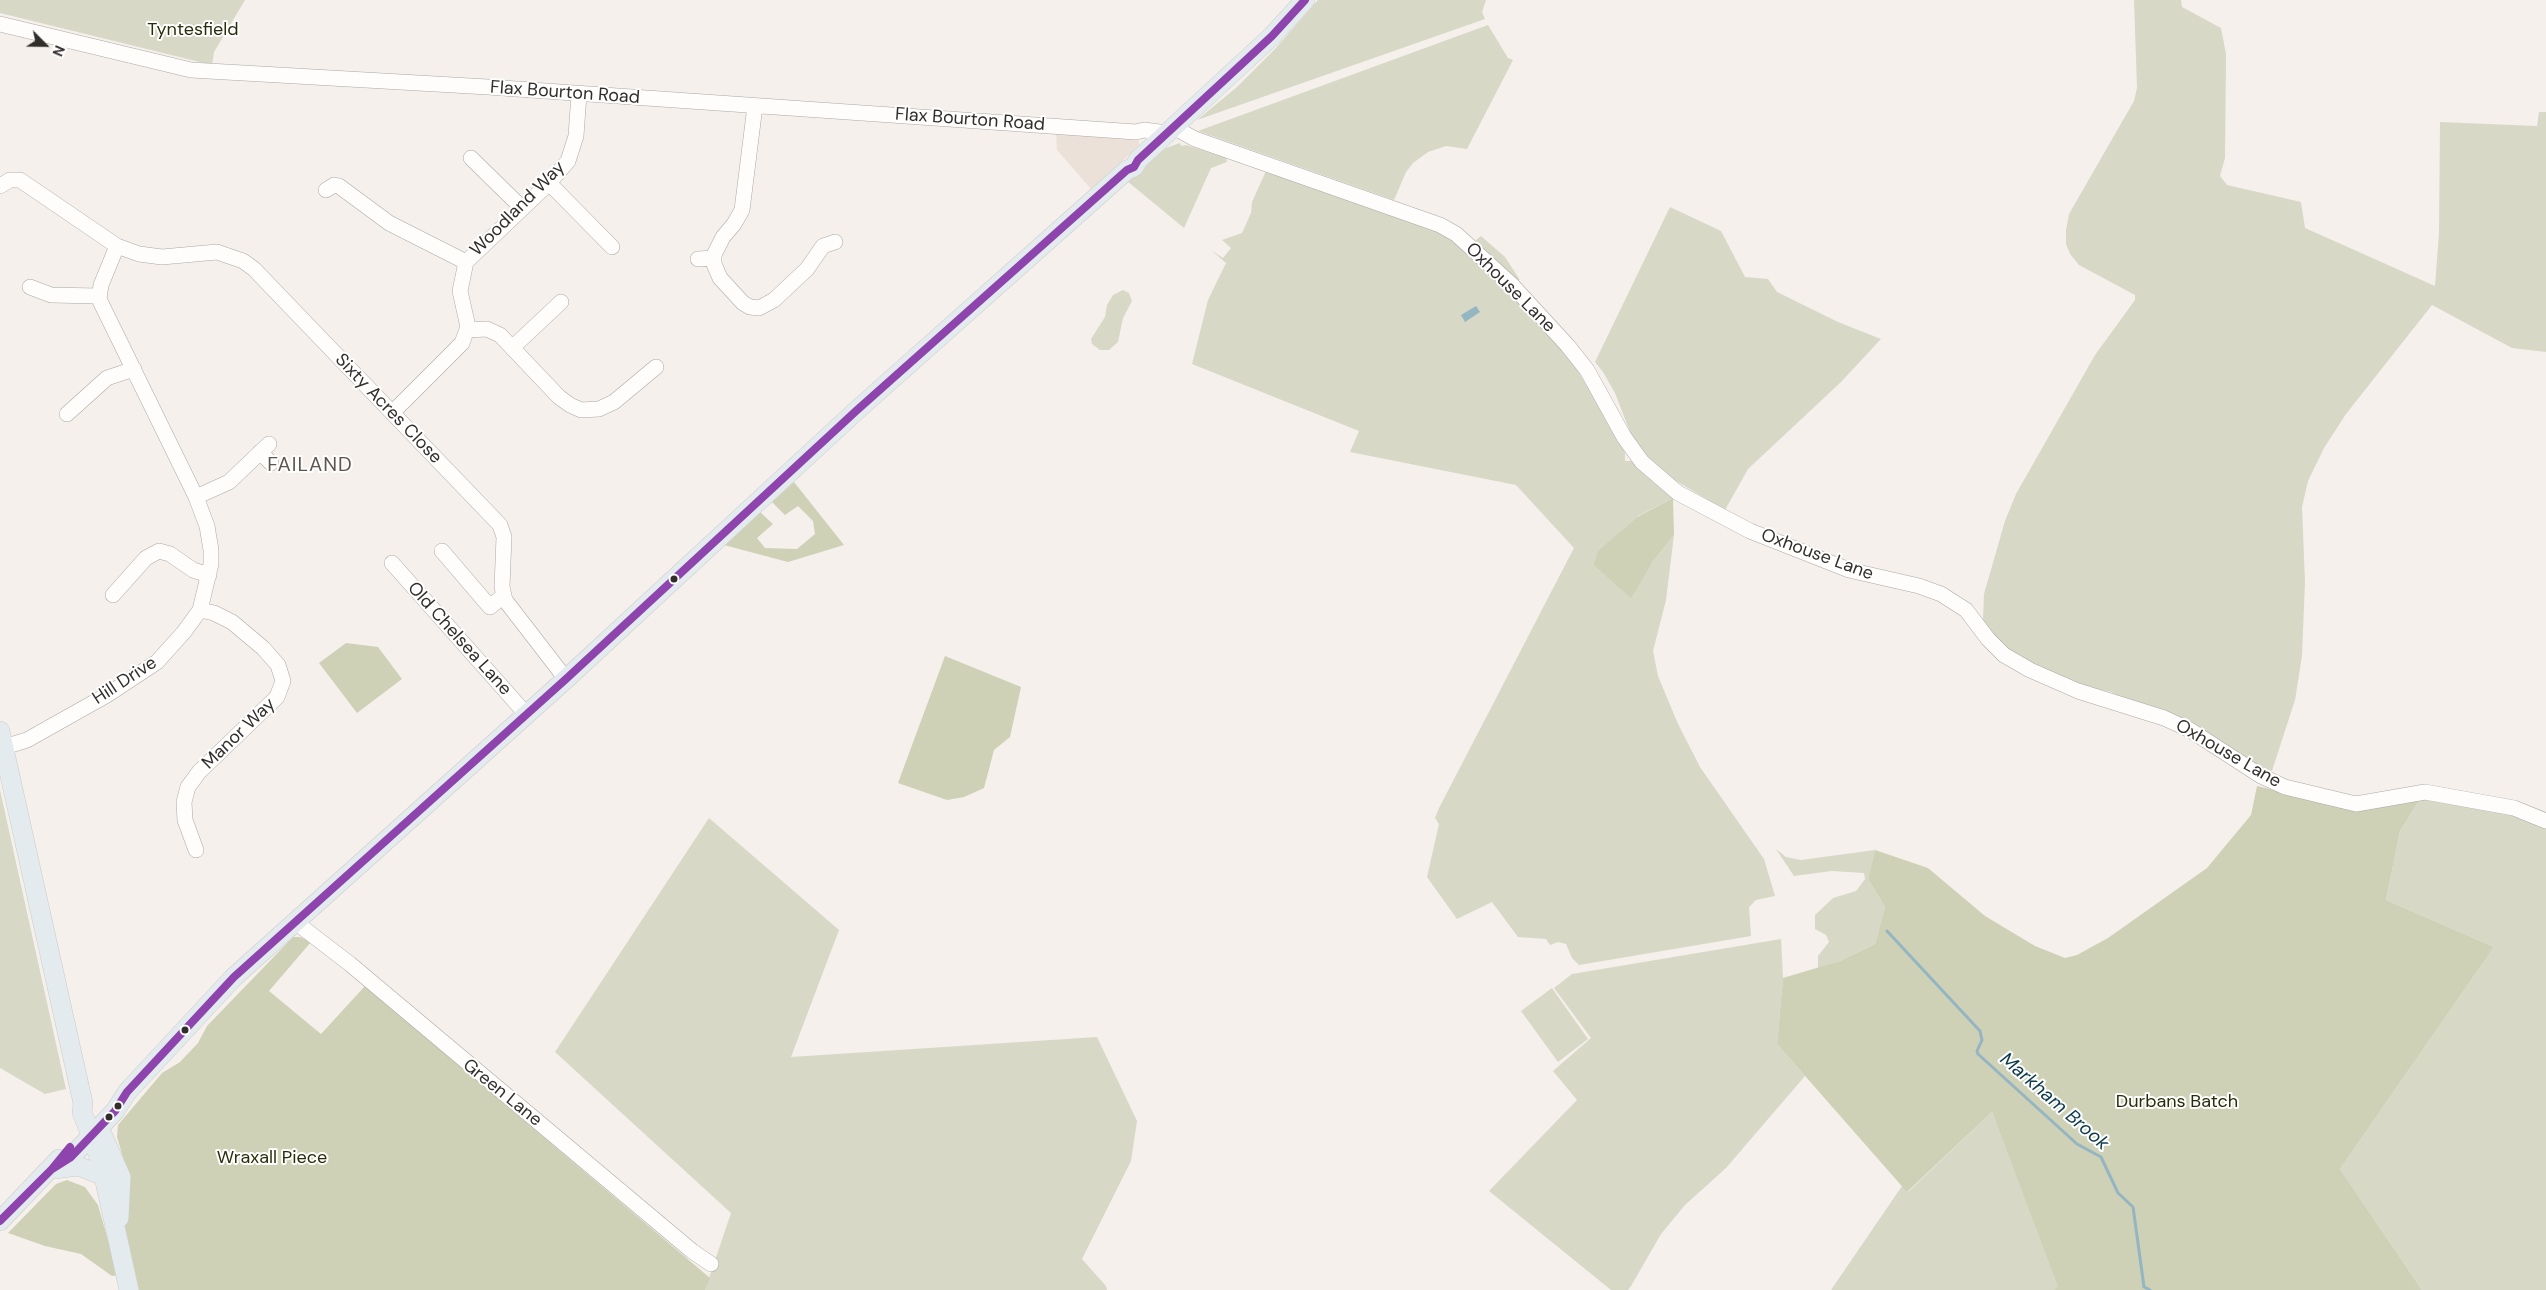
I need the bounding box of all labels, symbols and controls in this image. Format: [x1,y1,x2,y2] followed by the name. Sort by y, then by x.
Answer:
[147,19,239,41] park label: Tyntesfield
[20,20,70,70] north arrow
[49,43,69,59] text: N
[489,77,641,109] street label: Flax Bourton Road
[894,104,1046,136] street label: Flax Bourton Road
[466,157,570,261] street label: Woodland Way
[1461,239,1559,337] street label: Oxhouse Lane
[330,350,446,468] street label: Sixty Acres Close
[266,454,354,478] district label: FAILAND
[1758,525,1876,585] street label: Oxhouse Lane
[669,574,679,584] unlabelled marker
[402,578,516,700] street label: Old Chelsea Lane
[89,652,161,710] street label: Hill Drive
[198,694,280,774] street label: Manor Way
[2171,715,2285,793] street label: Oxhouse Lane
[180,1025,190,1035] unlabelled marker
[1995,1048,2113,1156] water label: Markham Brook
[458,1055,546,1131] street label: Green Lane
[2116,1091,2238,1113] park label: Durbans Batch
[113,1101,123,1111] unlabelled marker
[104,1112,114,1122] unlabelled marker
[217,1147,327,1169] park label: Wraxall Piece

